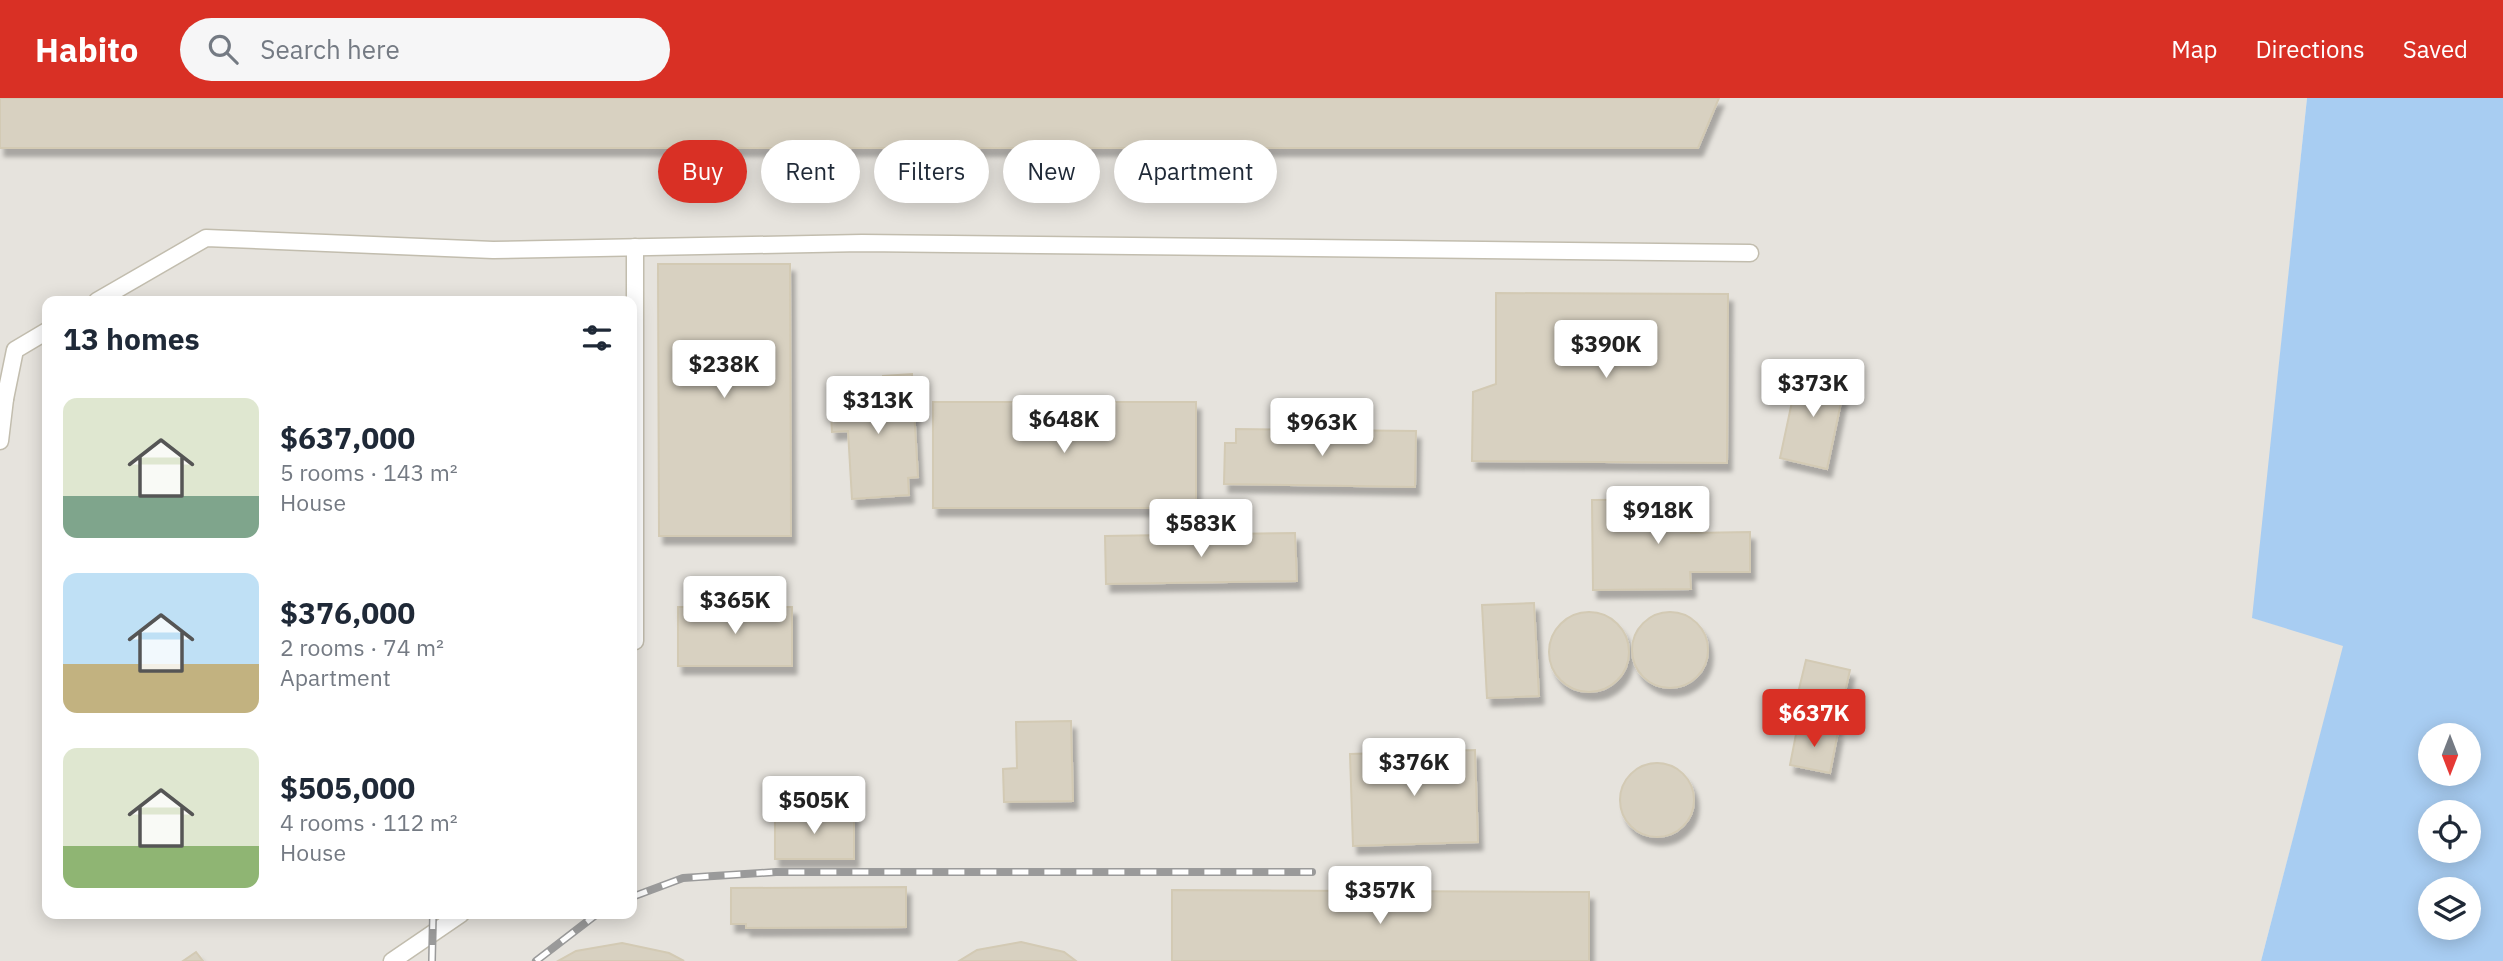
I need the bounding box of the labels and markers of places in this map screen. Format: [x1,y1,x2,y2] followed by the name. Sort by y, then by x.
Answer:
[1557,320,1655,380] pin: $390K
[675,341,773,400] pin: $238K
[1764,360,1862,419] pin: $373K
[829,376,927,436] pin: $313K
[1015,396,1113,455] pin: $648K
[1273,398,1371,458] pin: $963K
[1609,486,1707,546] pin: $918K
[1152,500,1250,559] pin: $583K
[686,576,784,636] pin: $365K
[1765,690,1863,749] pin: $637K
[1365,738,1463,798] pin: $376K
[765,776,863,836] pin: $505K
[1331,866,1429,926] pin: $357K

